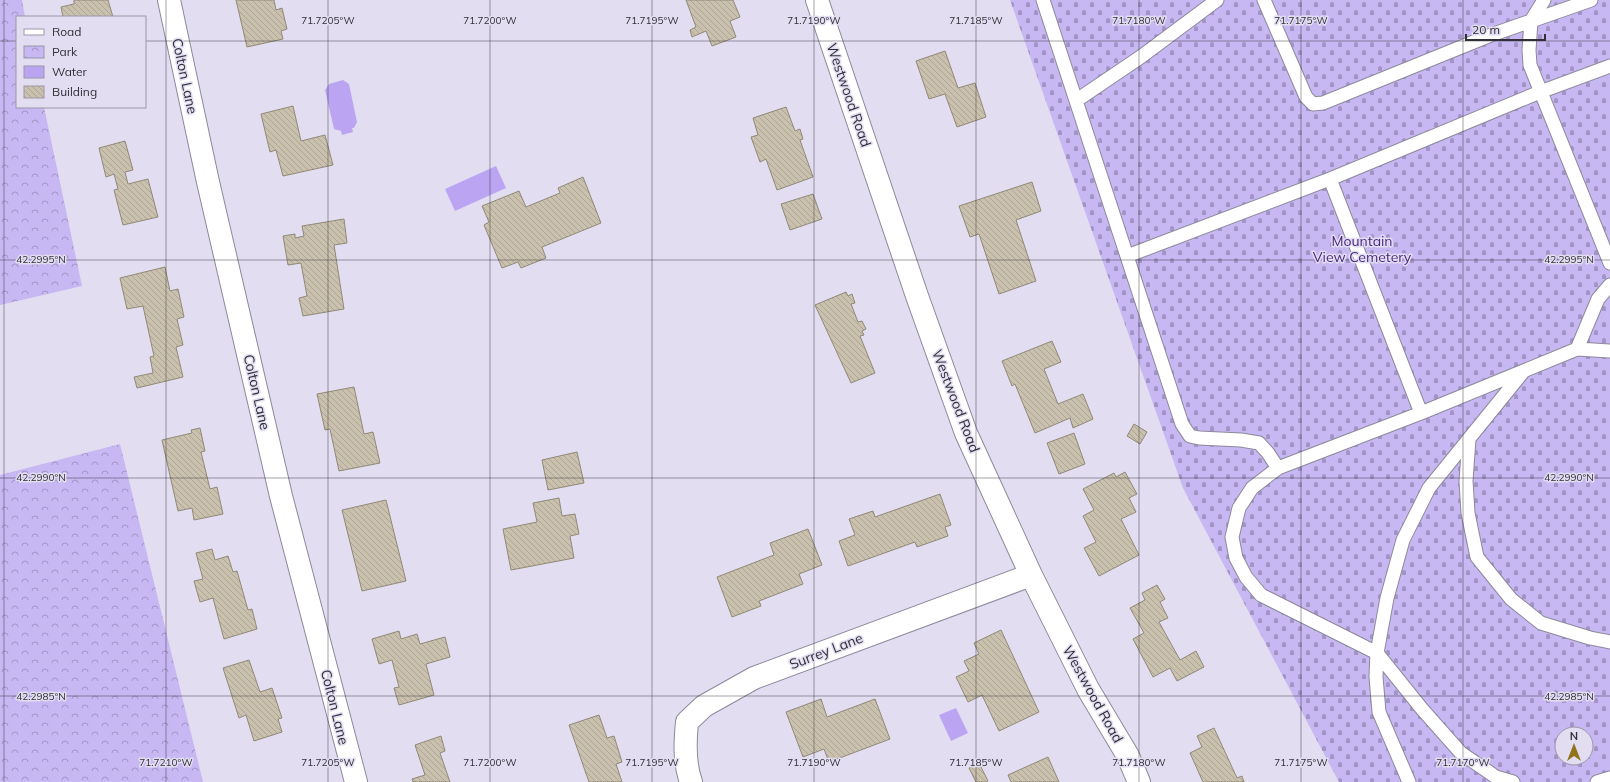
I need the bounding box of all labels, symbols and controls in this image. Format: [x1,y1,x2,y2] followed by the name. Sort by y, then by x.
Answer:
[301,14,355,27] text: 71.7205°W
[463,14,517,27] text: 71.7200°W
[625,14,679,27] text: 71.7195°W
[787,14,841,27] text: 71.7190°W
[949,14,1003,27] text: 71.7185°W
[1112,14,1166,27] text: 71.7180°W
[1274,14,1328,27] text: 71.7175°W
[16,16,146,108] legend
[1466,16,1545,42] scale bar
[1472,22,1500,37] text: 20 m
[52,24,81,39] text: Road
[168,36,202,116] street label: Colton Lane
[823,41,875,149] street label: Westwood Road
[52,44,78,59] text: Park
[52,64,88,79] text: Water
[52,84,97,99] text: Building
[1313,232,1412,266] park label: Mountain View Cemetery
[16,253,66,266] text: 42.2995°N
[1544,253,1594,266] text: 42.2995°N
[928,347,984,455] street label: Westwood Road
[240,352,274,432] street label: Colton Lane
[16,471,66,484] text: 42.2990°N
[1544,471,1594,484] text: 42.2990°N
[787,629,865,673] street label: Surrey Lane
[1059,642,1127,746] street label: Westwood Road
[317,667,353,747] street label: Colton Lane
[16,690,66,703] text: 42.2985°N
[1544,690,1594,703] text: 42.2985°N
[1554,726,1594,766] north arrow
[1570,729,1578,743] text: N
[139,756,193,769] text: 71.7210°W
[301,756,355,769] text: 71.7205°W
[463,756,517,769] text: 71.7200°W
[625,756,679,769] text: 71.7195°W
[787,756,841,769] text: 71.7190°W
[949,756,1003,769] text: 71.7185°W
[1112,756,1166,769] text: 71.7180°W
[1274,756,1328,769] text: 71.7175°W
[1436,756,1490,769] text: 71.7170°W

